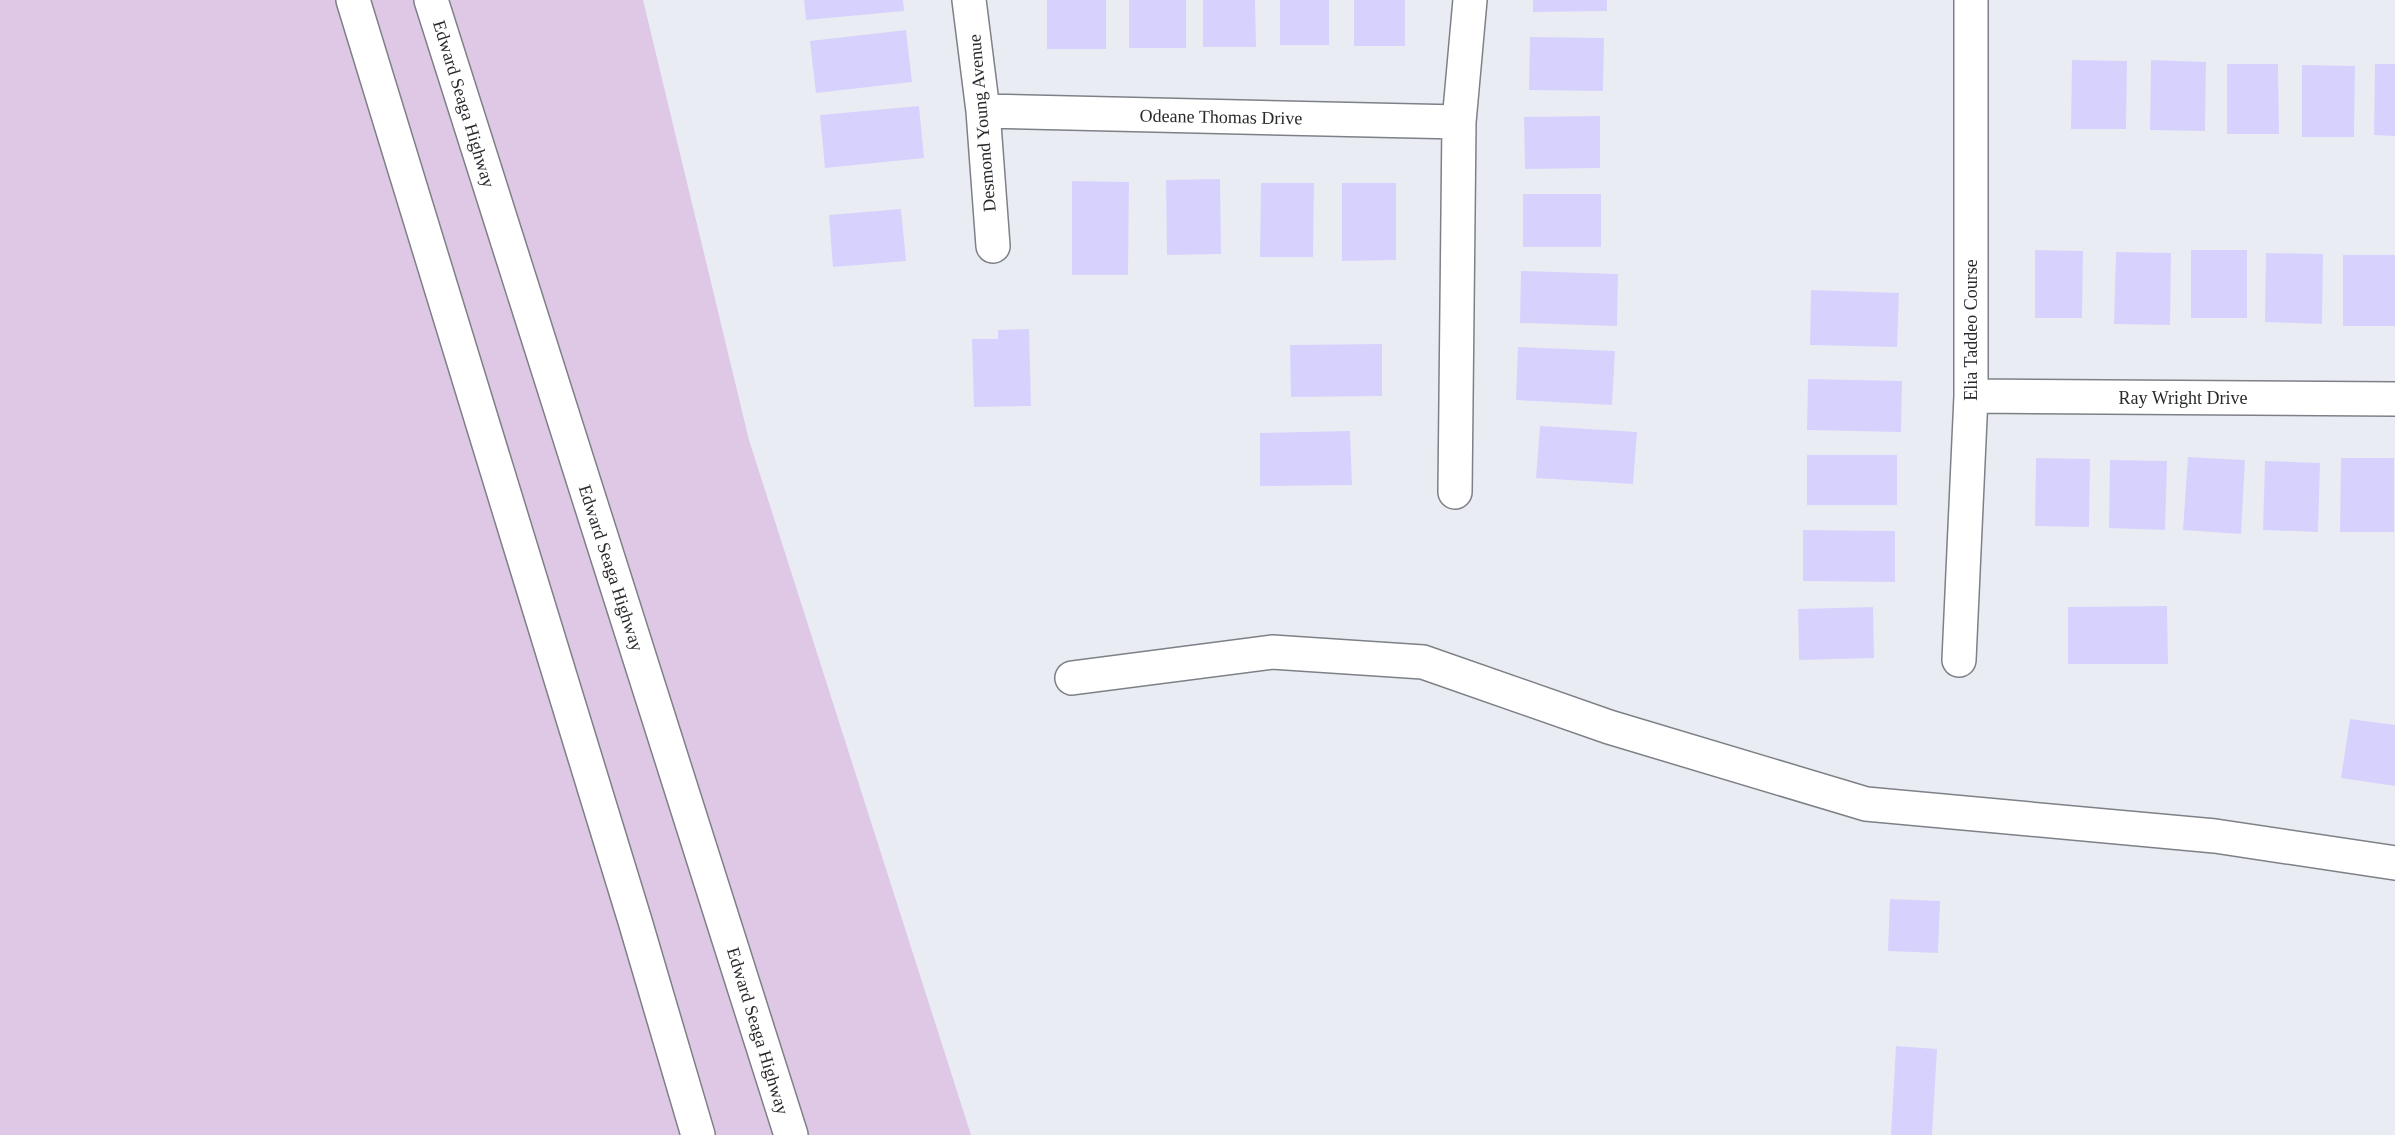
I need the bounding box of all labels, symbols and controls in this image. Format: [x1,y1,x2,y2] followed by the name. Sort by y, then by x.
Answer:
[429,18,499,190] street label: Edward Seaga Highway
[964,33,1000,213] street label: Desmond Young Avenue
[1140,106,1302,128] street label: Odeane Thomas Drive
[1961,259,1981,401] street label: Elia Taddeo Course
[2119,388,2247,408] street label: Ray Wright Drive
[575,482,647,654] street label: Edward Seaga Highway
[723,945,793,1117] street label: Edward Seaga Highway

